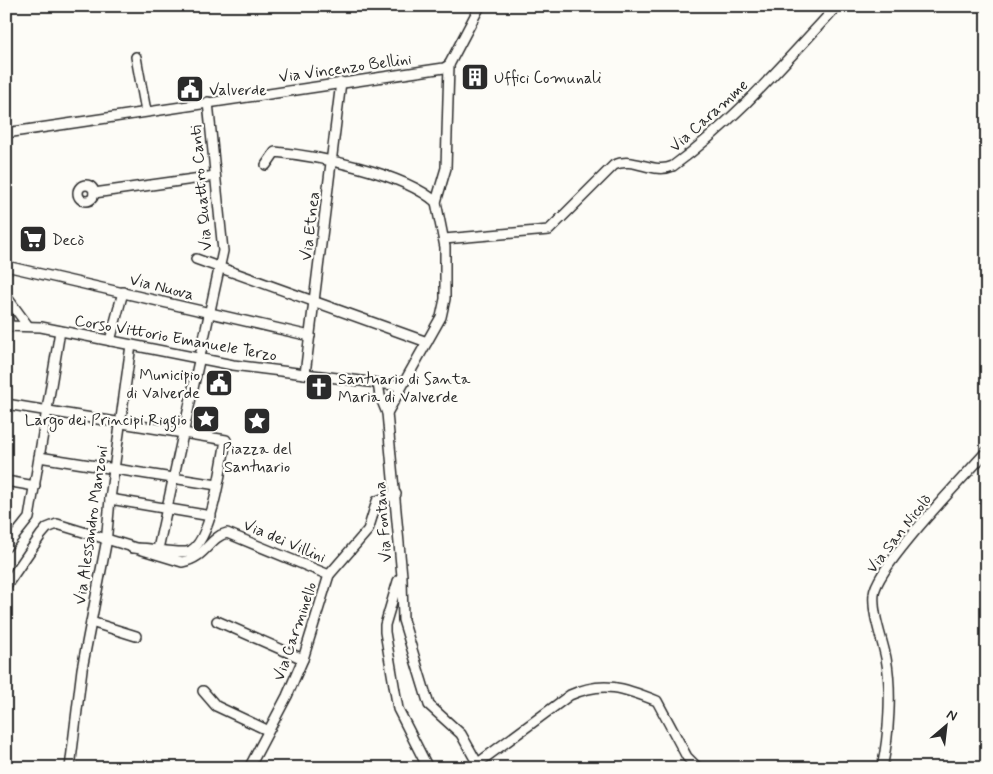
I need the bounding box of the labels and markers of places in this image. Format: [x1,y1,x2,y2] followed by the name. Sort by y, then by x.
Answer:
[460,62,490,92] building icon: Uffici Comunali
[494,68,602,89] place label: Uffici Comunali
[175,74,205,104] public building icon: Valverde
[209,80,267,101] place label: Valverde
[18,224,48,254] supermarket icon: Decò
[52,230,84,251] place label: Decò
[126,365,200,404] place label: Municipio di Valverde
[204,368,234,398] public building icon: Municipio di Valverde
[338,369,471,408] place label: Santuario di Santa Maria di Valverde
[304,372,334,402] church icon: Santuario di Santa Maria di Valverde
[191,404,221,434] place icon: Largo dei Principi Riggio
[242,406,272,436] place icon: Piazza del Santuario
[25,410,187,432] place label: Largo dei Principi Riggio
[222,439,292,478] place label: Piazza del Santuario

